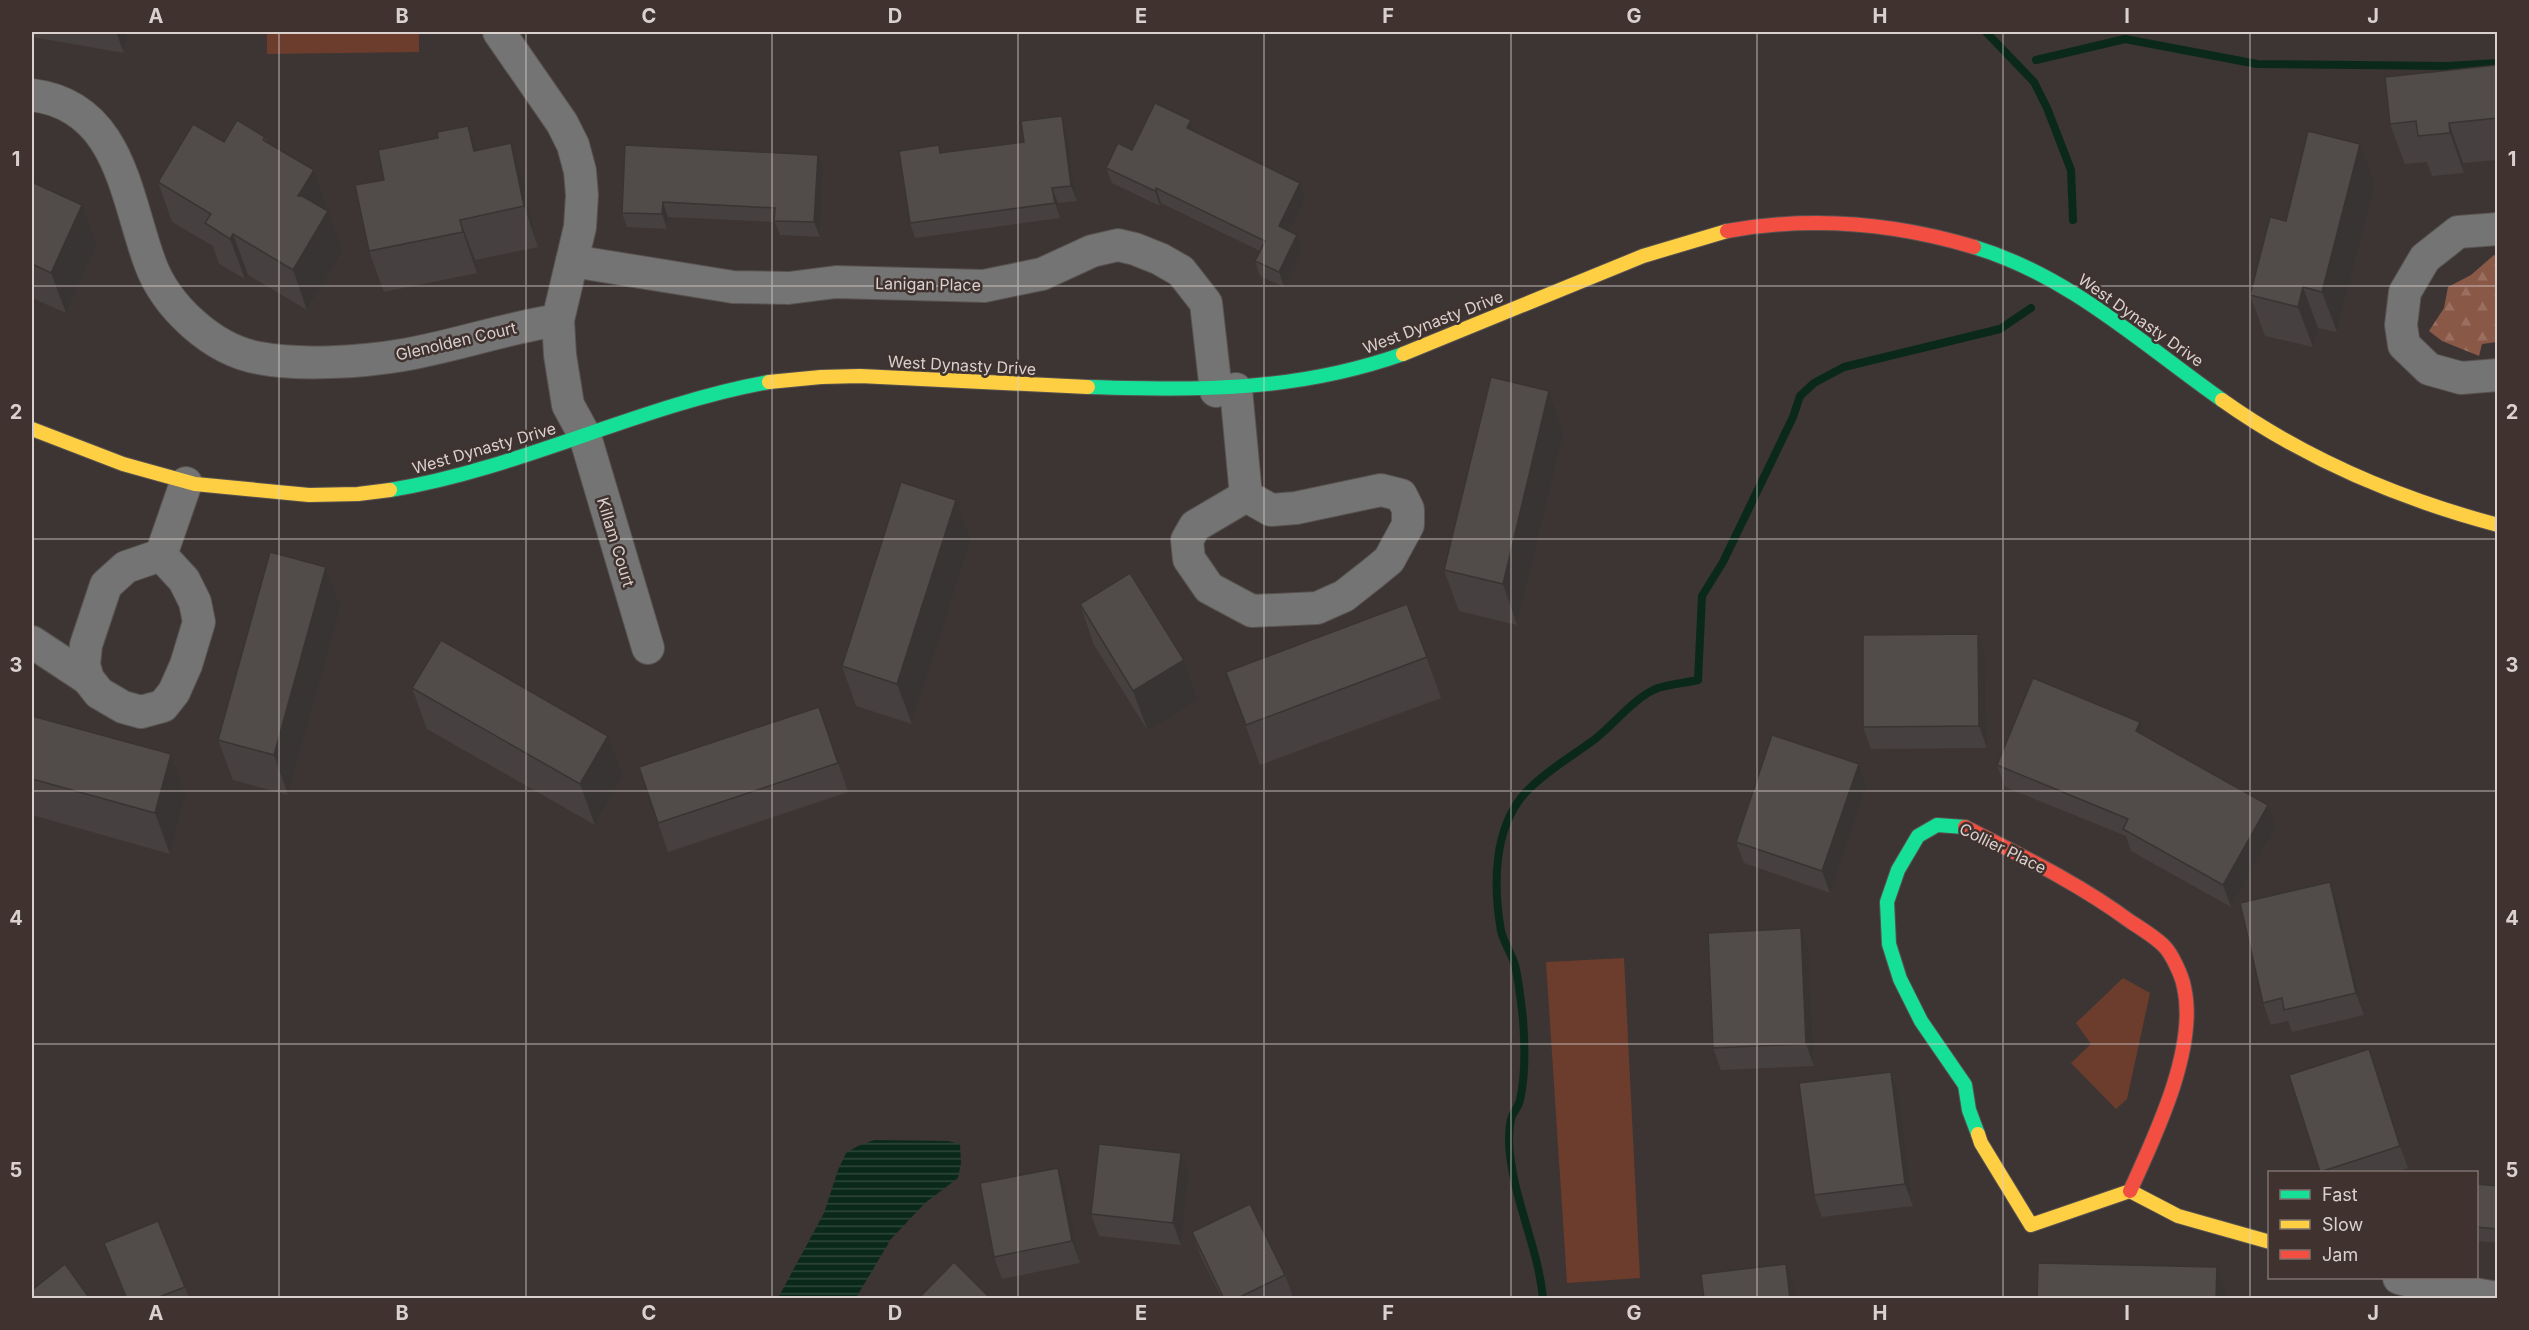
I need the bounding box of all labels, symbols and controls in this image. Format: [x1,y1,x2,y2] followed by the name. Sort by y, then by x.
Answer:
[149,4,164,28] text: A
[395,4,409,28] text: B
[642,4,656,28] text: C
[888,4,902,28] text: D
[1135,4,1147,28] text: E
[1382,4,1394,28] text: F
[1626,4,1642,28] text: G
[1873,4,1887,28] text: H
[2124,4,2130,28] text: I
[2367,4,2379,28] text: J
[12,147,20,171] text: 1
[2508,147,2516,171] text: 1
[2074,269,2208,371] street label: West Dynasty Drive
[875,273,981,295] street label: Lanigan Place
[1360,286,1506,358] street label: West Dynasty Drive
[394,317,518,365] street label: Glenolden Court
[887,351,1037,379] street label: West Dynasty Drive
[10,400,22,424] text: 2
[2506,400,2518,424] text: 2
[410,418,558,478] street label: West Dynasty Drive
[593,495,639,589] street label: Killam Court
[10,653,22,677] text: 3
[2506,653,2518,677] text: 3
[1956,818,2050,878] street label: Collier Place
[9,906,23,930] text: 4
[2505,906,2519,930] text: 4
[10,1158,22,1182] text: 5
[2506,1158,2518,1182] text: 5
[2268,1171,2478,1279] legend
[2322,1184,2358,1205] text: Fast
[2322,1214,2363,1235] text: Slow
[2322,1244,2358,1265] text: Jam
[149,1301,164,1325] text: A
[395,1301,409,1325] text: B
[642,1301,656,1325] text: C
[888,1301,902,1325] text: D
[1135,1301,1147,1325] text: E
[1382,1301,1394,1325] text: F
[1626,1301,1642,1325] text: G
[1873,1301,1887,1325] text: H
[2124,1301,2130,1325] text: I
[2367,1301,2379,1325] text: J

